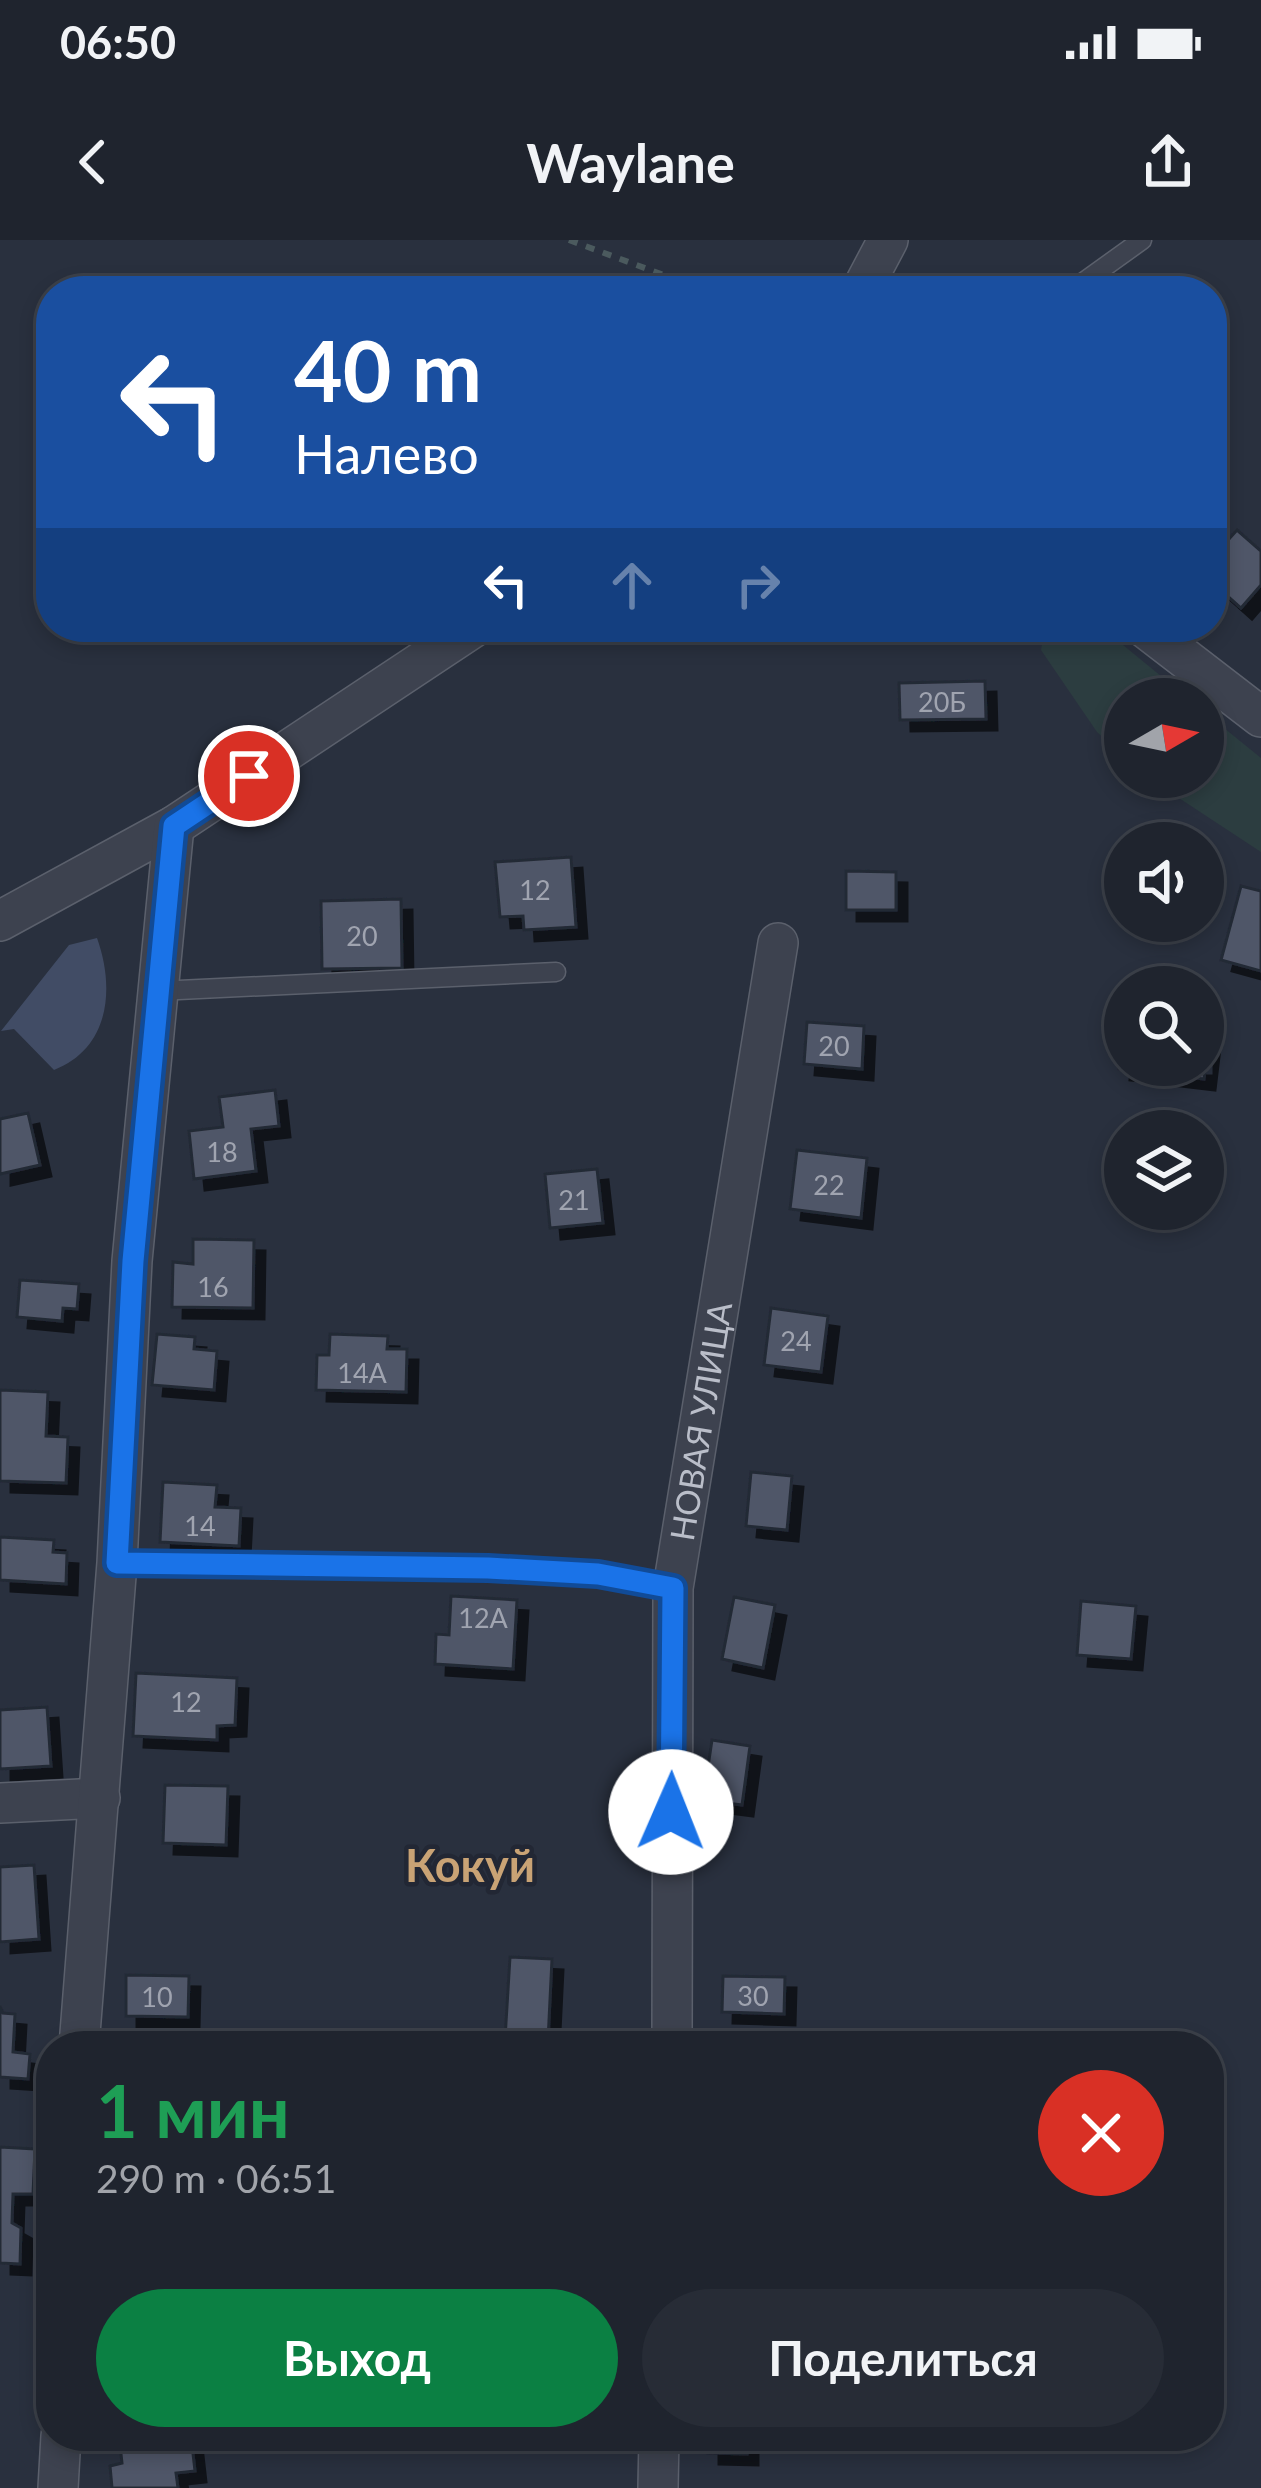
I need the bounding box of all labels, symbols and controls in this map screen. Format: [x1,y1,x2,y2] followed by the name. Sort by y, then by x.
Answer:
[60,15,176,69] text: 06:50
[60,129,126,195] icon: back
[1135,129,1201,195] icon: share
[526,130,735,195] text: Waylane
[294,319,482,420] text: 40 m
[96,324,252,480] icon: left
[294,421,479,486] text: Налево
[473,552,539,618] icon: left
[599,552,665,618] icon: ahead
[725,552,791,618] icon: right
[1104,678,1224,798] north arrow
[1104,678,1224,1230] map controls
[918,685,966,718] house number: 20Б
[198,725,300,827] pin
[216,743,282,809] icon: arrive
[1104,822,1224,942] button: sound
[519,873,551,906] house number: 12
[346,919,378,952] house number: 20
[1104,966,1224,1086] button: search
[818,1029,850,1062] house number: 20
[1104,1110,1224,1230] button: layers
[206,1135,238,1168] house number: 18
[813,1168,845,1201] house number: 22
[558,1183,590,1216] house number: 21
[197,1270,229,1303] house number: 16
[661,1298,739,1543] street label: НОВАЯ УЛИЦА
[780,1324,812,1357] house number: 24
[337,1356,388,1389] house number: 14А
[184,1509,216,1542] house number: 14
[458,1601,509,1634] house number: 12А
[170,1685,202,1718] house number: 12
[608,1749,734,1875] position arrow
[405,1838,535,1892] district label: Кокуй
[737,1979,769,2012] house number: 30
[141,1980,173,2013] house number: 10
[96,2067,290,2153] text: 1 мин
[1038,2070,1164,2196] button: close
[96,2155,336,2201] text: 290 m · 06:51
[96,2289,618,2427] button: Выход
[642,2289,1164,2427] button: Поделиться

